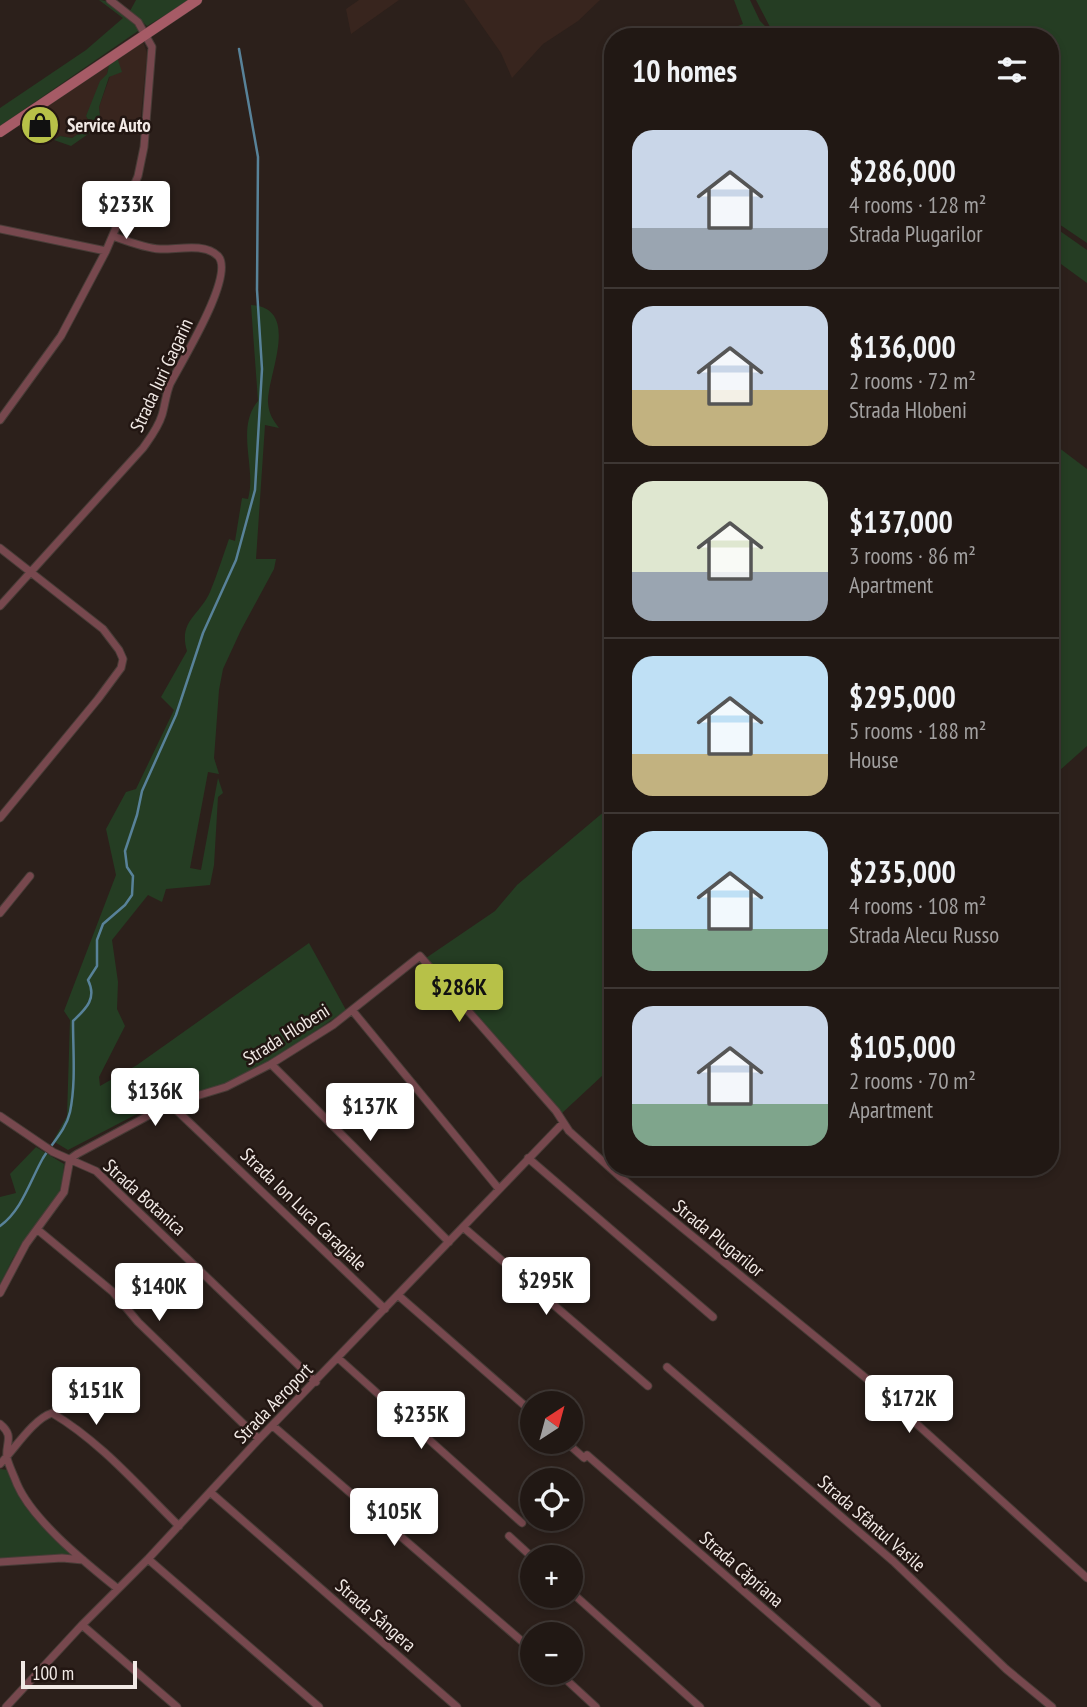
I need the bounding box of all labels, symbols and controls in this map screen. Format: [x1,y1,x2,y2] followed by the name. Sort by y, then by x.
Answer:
[632,51,737,90] text: 10 homes
[993,51,1031,89] icon: filters
[19,104,61,146] shop icon: Service Auto
[67,113,151,137] place label: Service Auto
[849,151,956,190] text: $286,000
[688,158,772,242] icon: home
[77,182,175,241] pin: $233K
[98,189,154,218] text: $233K
[849,190,986,219] text: 4 rooms · 128 m²
[849,219,982,248] text: Strada Plugarilor
[124,314,198,436] street label: Strada Iuri Gagarin
[849,327,956,366] text: $136,000
[688,334,772,418] icon: home
[849,366,976,395] text: 2 rooms · 72 m²
[849,395,967,424] text: Strada Hlobeni
[849,502,953,541] text: $137,000
[688,509,772,593] icon: home
[849,541,976,570] text: 3 rooms · 86 m²
[849,570,933,599] text: Apartment
[849,677,956,716] text: $295,000
[688,684,772,768] icon: home
[849,716,986,745] text: 5 rooms · 188 m²
[849,745,899,774] text: House
[849,852,956,891] text: $235,000
[688,859,772,943] icon: home
[849,891,986,920] text: 4 rooms · 108 m²
[849,920,999,949] text: Strada Alecu Russo
[410,964,508,1024] pin: $286K
[431,972,487,1001] text: $286K
[238,998,334,1070] street label: Strada Hlobeni
[849,1027,956,1066] text: $105,000
[688,1034,772,1118] icon: home
[849,1066,976,1095] text: 2 rooms · 70 m²
[106,1068,204,1128] pin: $136K
[127,1076,183,1105] text: $136K
[321,1084,419,1143] pin: $137K
[342,1091,398,1120] text: $137K
[849,1095,933,1124] text: Apartment
[236,1143,372,1276] street label: Strada Ion Luca Caragiale
[99,1154,191,1240] street label: Strada Botanica
[669,1194,770,1283] street label: Strada Plugarilor
[497,1258,595,1317] pin: $295K
[110,1264,208,1323] pin: $140K
[518,1265,574,1294] text: $295K
[131,1271,187,1300] text: $140K
[229,1357,318,1448] street label: Strada Aeroport
[47,1368,145,1427] pin: $151K
[68,1375,124,1404] text: $151K
[860,1376,958,1435] pin: $172K
[881,1383,937,1412] text: $172K
[520,1391,583,1454] north arrow
[520,1391,583,1685] map controls
[372,1392,470,1451] pin: $235K
[393,1399,449,1428] text: $235K
[520,1468,583,1531] button: locate
[813,1470,931,1576] street label: Strada Sfântul Vasile
[345,1488,443,1548] pin: $105K
[366,1496,422,1525] text: $105K
[695,1526,789,1612] street label: Strada Căpriana
[520,1545,583,1608] button: +
[331,1573,421,1657] street label: Strada Sângera
[520,1622,583,1685] button: −
[21,1658,136,1690] scale bar
[32,1661,74,1685] text: 100 m

